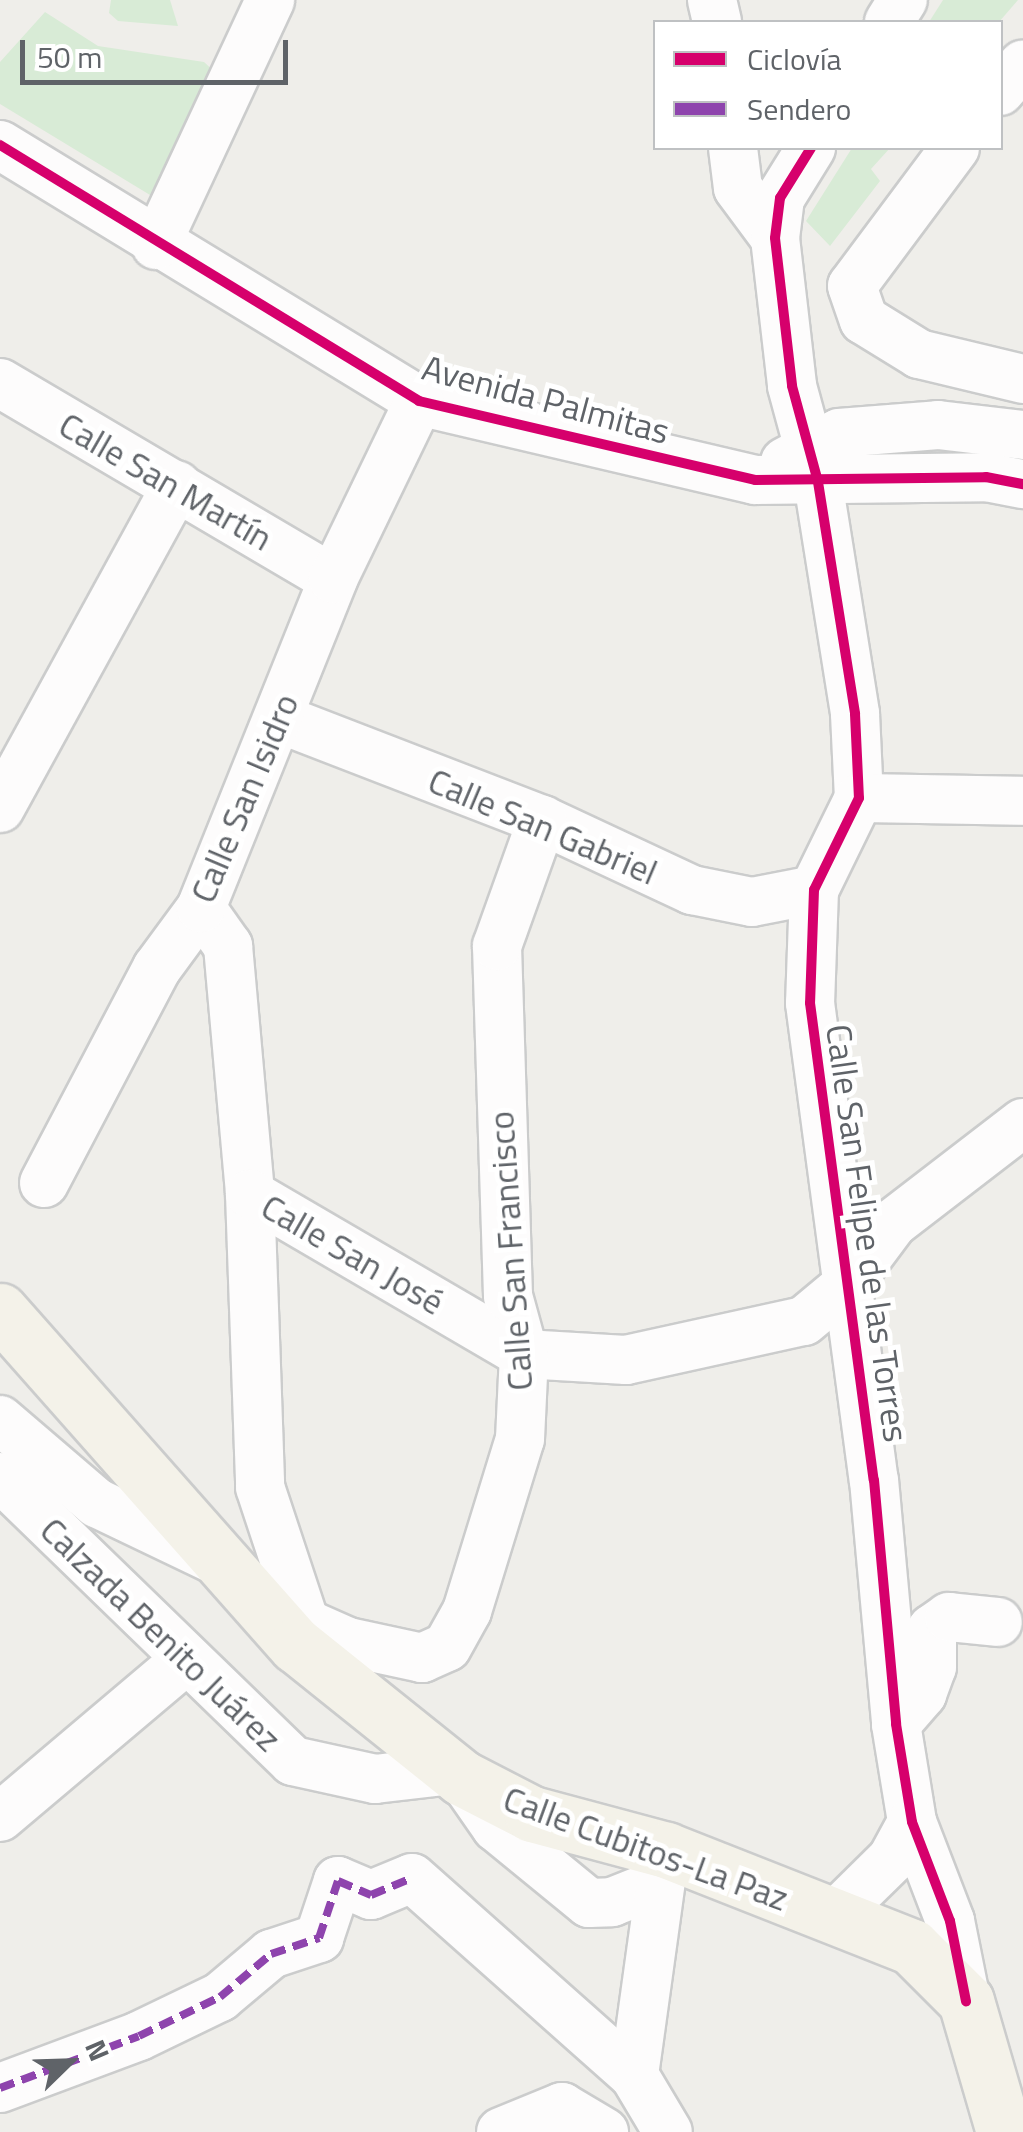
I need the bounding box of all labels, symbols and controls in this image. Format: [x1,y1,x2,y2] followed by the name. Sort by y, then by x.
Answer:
[25,20,292,82] scale bar
[653,20,1003,150] legend
[37,34,102,80] text: 50 m
[747,36,842,82] text: Ciclovía
[747,86,851,132] text: Sendero
[418,346,674,452] street label: Avenida Palmitas
[52,403,280,559] street label: Calle San Martín
[181,687,307,909] street label: Calle San Isidro
[422,759,664,893] street label: Calle San Gabriel
[818,1022,918,1444] street label: Calle San Felipe de las Torres
[479,1110,541,1392] street label: Calle San Francisco
[254,1185,452,1323] street label: Calle San José
[32,1509,290,1759] street label: Calzada Benito Juárez
[498,1777,794,1919] street label: Calle Cubitos-La Paz
[20,2012,120,2112] north arrow
[74,2033,122,2067] text: N

